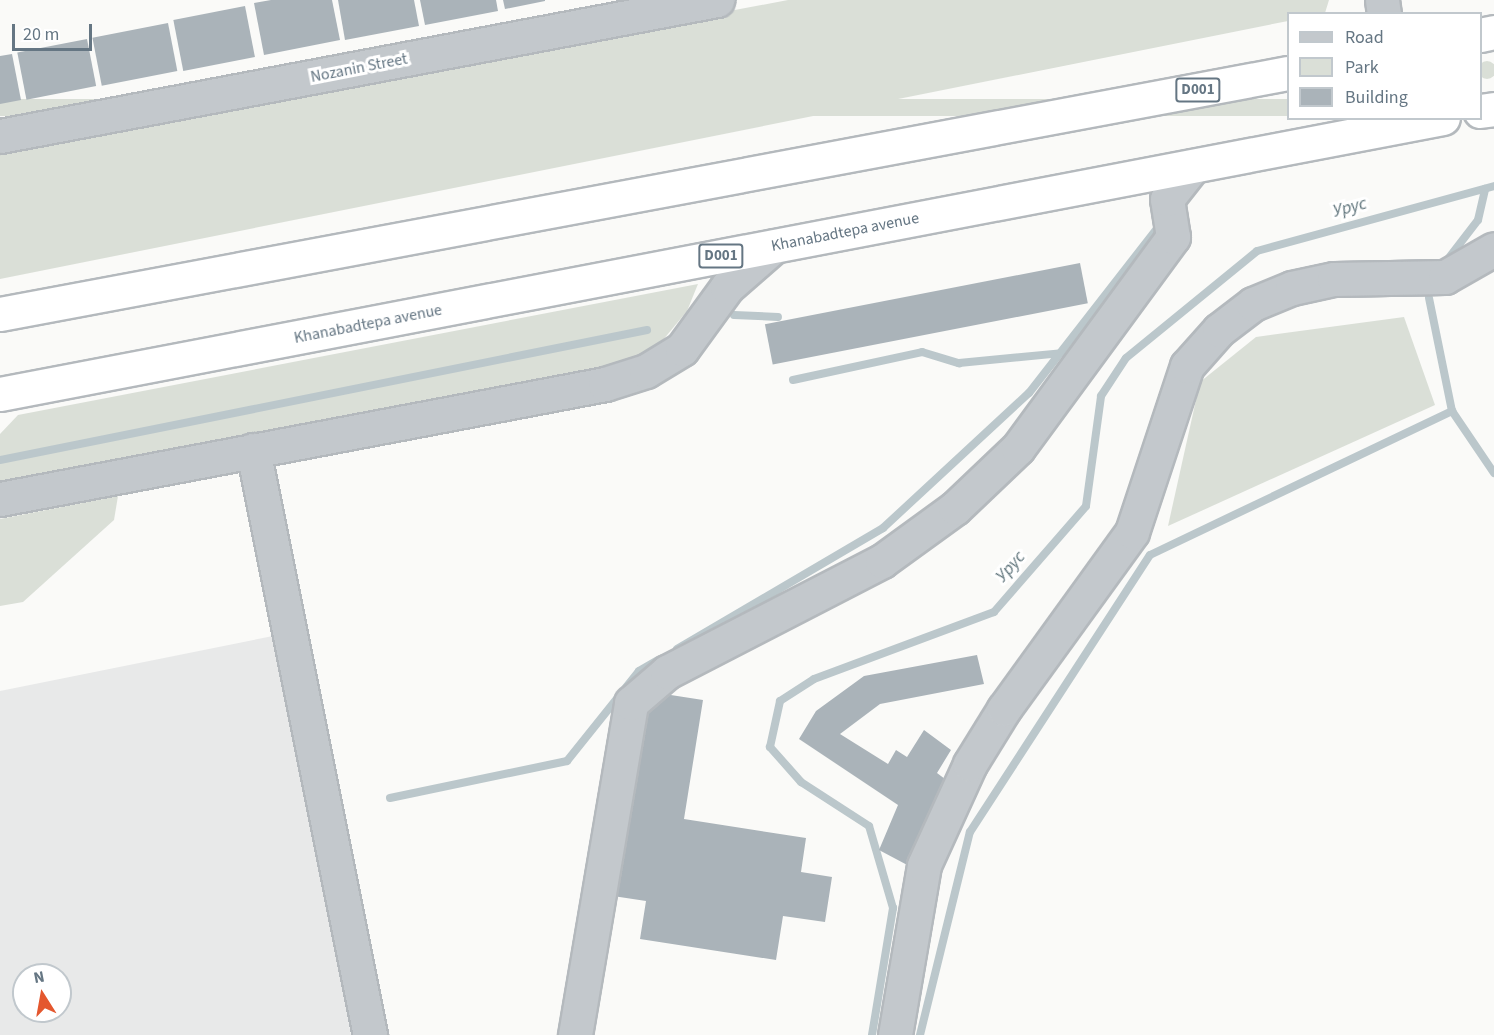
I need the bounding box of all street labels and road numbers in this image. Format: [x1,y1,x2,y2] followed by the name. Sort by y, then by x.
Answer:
[309,49,409,87] street label: Nozanin Street
[1174,78,1222,102] road number: D001
[769,208,921,256] street label: Khanabadtepa avenue
[697,244,745,268] road number: D001
[292,300,444,348] street label: Khanabadtepa avenue

